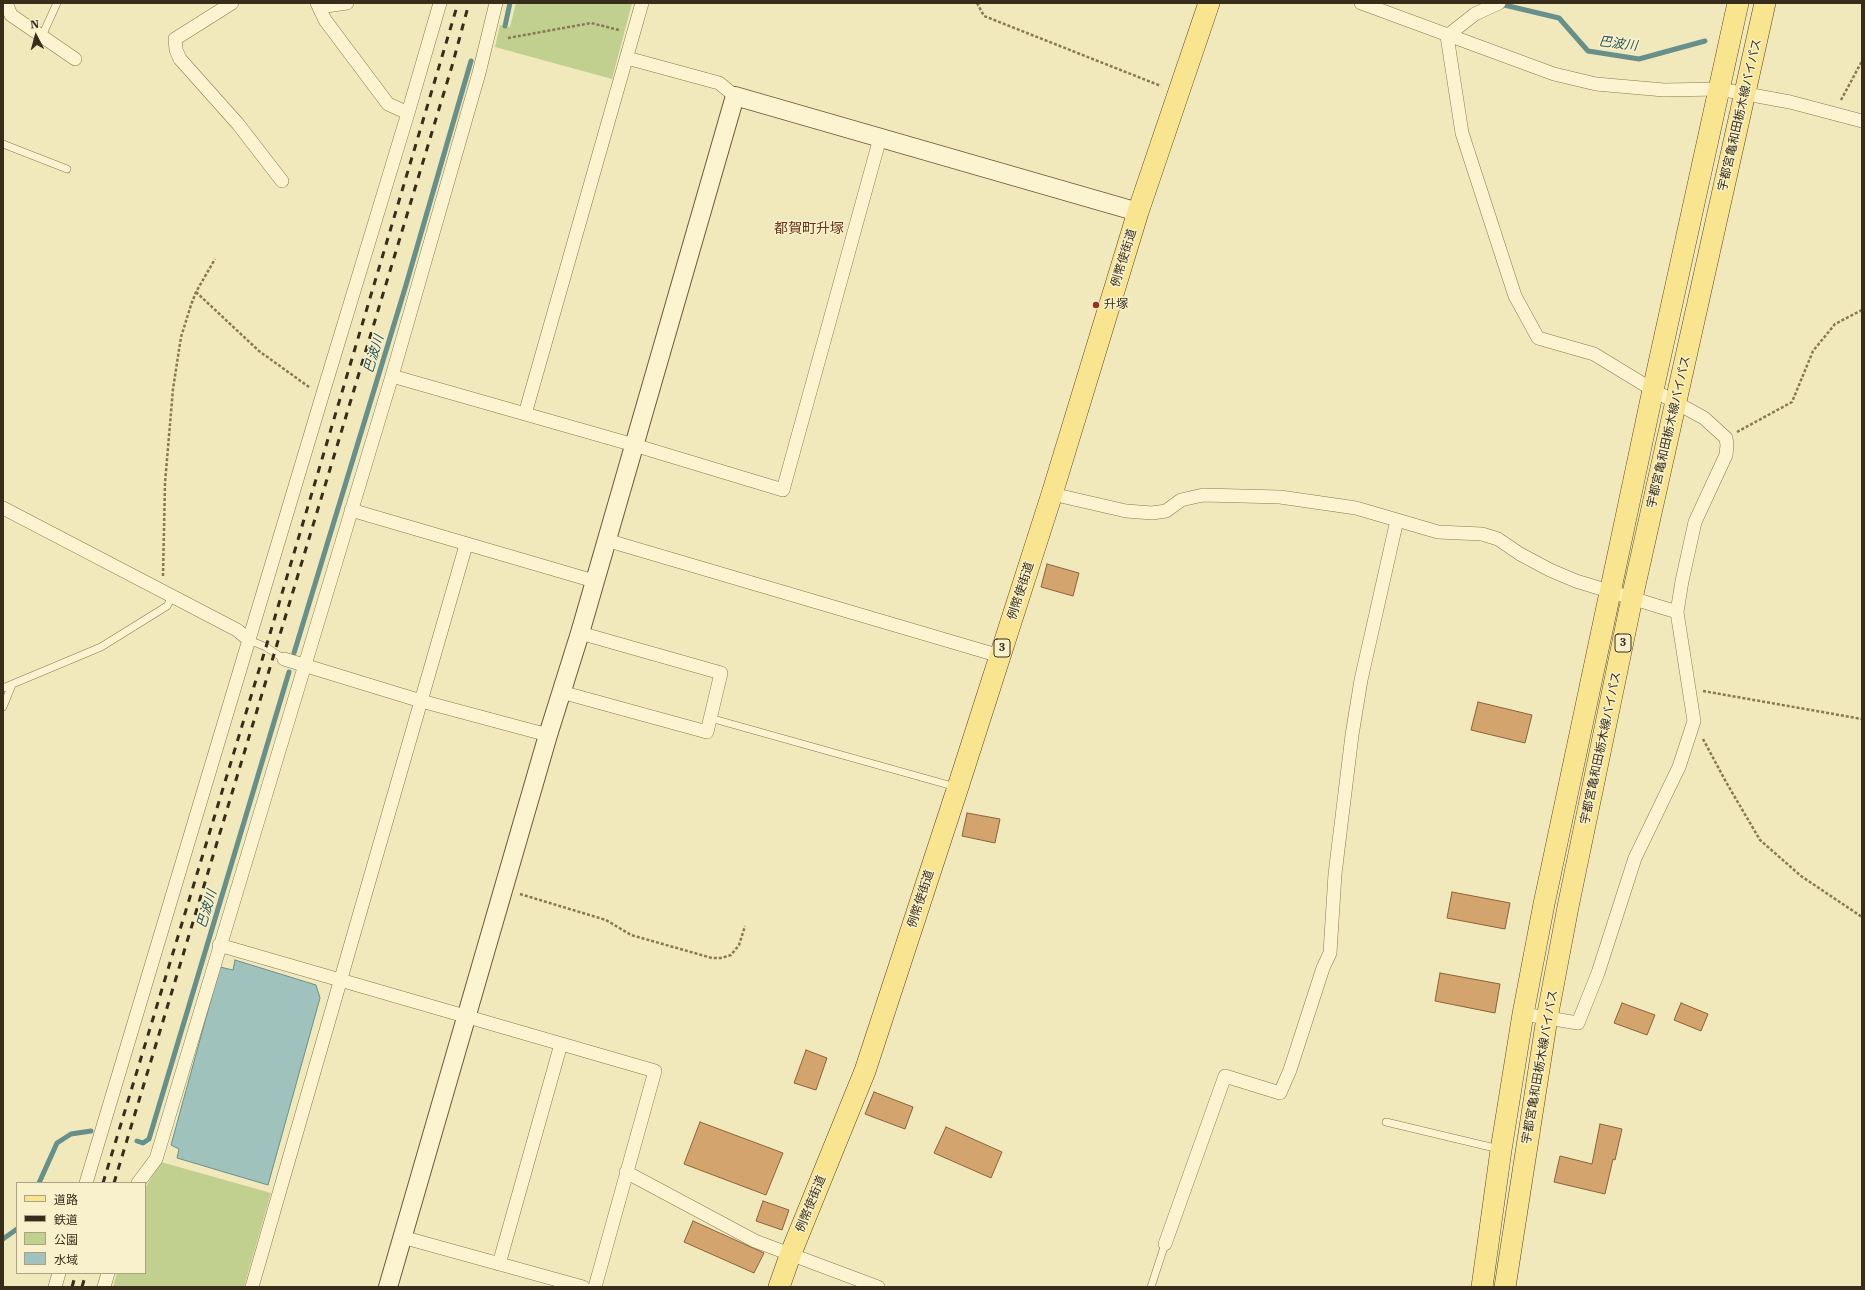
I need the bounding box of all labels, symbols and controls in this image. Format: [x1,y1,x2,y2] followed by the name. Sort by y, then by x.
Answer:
[16,16,56,56] north arrow
[30,17,40,31] text: N
[1598,34,1638,54] water label: 巴波川
[1715,37,1765,193] street label: 宇都宮亀和田栃木線バイパス
[774,221,844,237] district label: 都賀町升塚
[1108,227,1140,289] street label: 例幣使街道
[1104,298,1128,312] place label: 升塚
[1091,300,1101,310] marker: 升塚
[361,333,387,375] water label: 巴波川
[1644,354,1694,510] street label: 宇都宮亀和田栃木線バイパス
[1005,560,1037,622] street label: 例幣使街道
[1615,634,1631,652] road number: 3
[994,639,1010,657] road number: 3
[1578,670,1624,826] street label: 宇都宮亀和田栃木線バイパス
[905,868,937,930] street label: 例幣使街道
[194,888,220,930] water label: 巴波川
[1519,989,1561,1145] street label: 宇都宮亀和田栃木線バイパス
[793,1173,829,1235] street label: 例幣使街道
[16,1182,146,1274] legend
[54,1192,78,1207] text: 道路
[54,1212,78,1227] text: 鉄道
[54,1232,78,1247] text: 公園
[54,1252,78,1267] text: 水域

